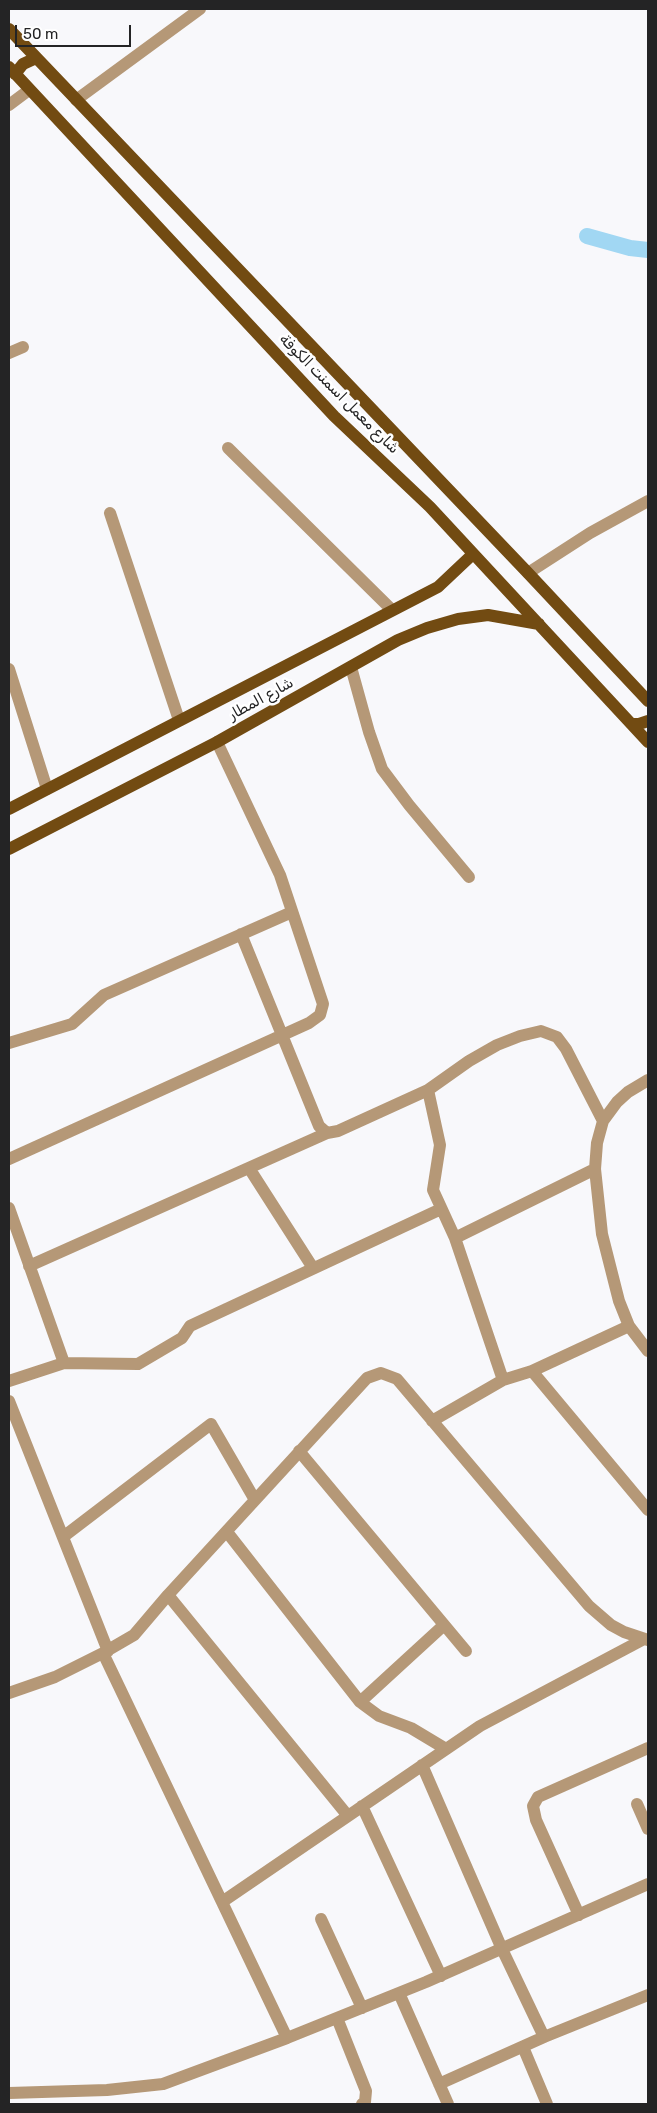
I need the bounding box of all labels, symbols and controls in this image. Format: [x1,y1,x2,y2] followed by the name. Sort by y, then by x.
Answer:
[18,15,134,47] scale bar
[23,25,58,43] text: 50 m
[275,330,403,458] street label: شارع معمل اسمنت الكوفة
[225,674,297,724] street label: شارع المطار

